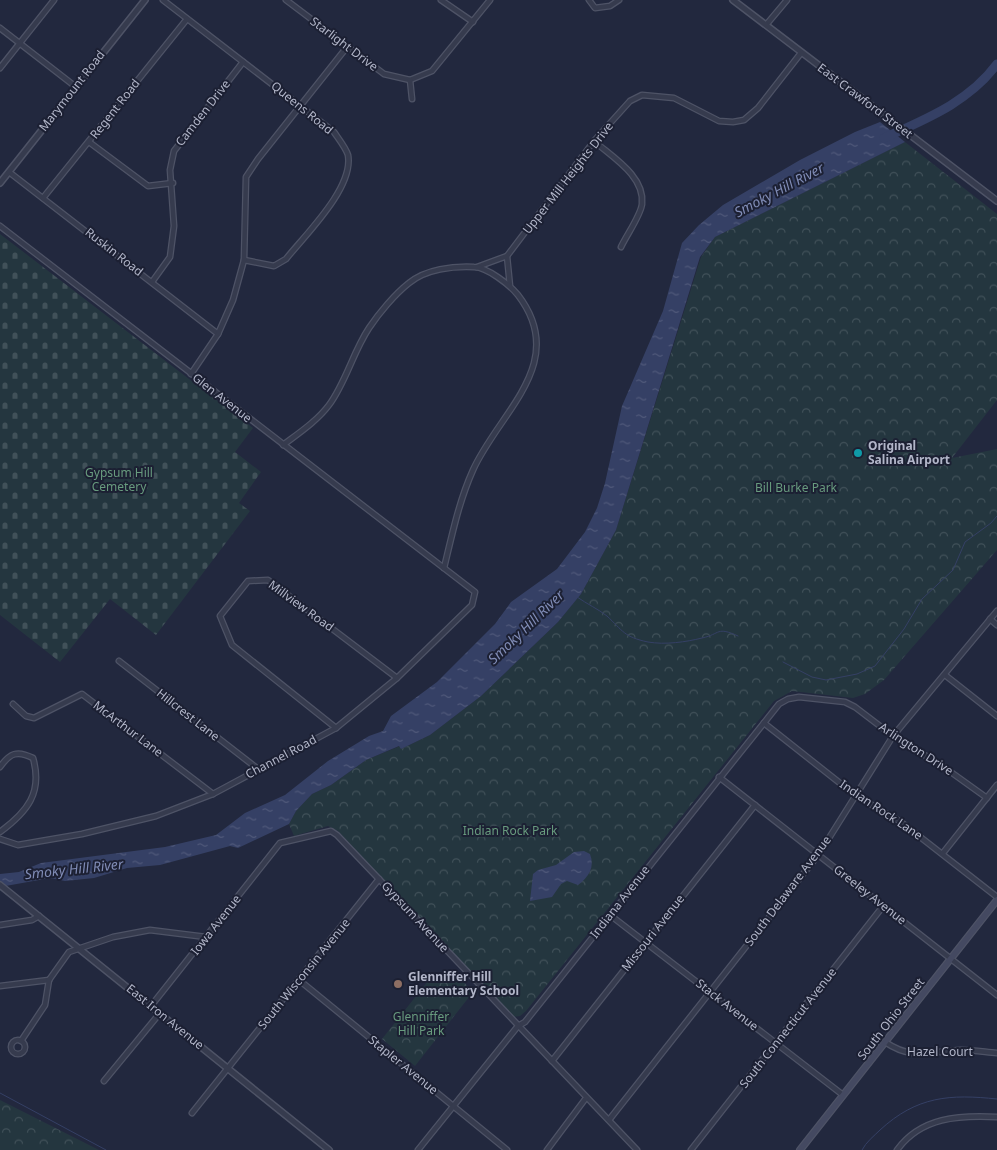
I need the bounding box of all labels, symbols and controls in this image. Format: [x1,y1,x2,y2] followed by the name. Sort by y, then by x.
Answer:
[307,13,382,75] street label: Starlight Drive
[35,47,109,135] street label: Marymount Road
[814,59,917,142] street label: East Crawford Street
[86,75,143,142] street label: Regent Road
[171,76,234,149] street label: Camden Drive
[268,77,337,138] street label: Queens Road
[518,118,617,237] street label: Upper Mill Heights Drive
[731,158,827,221] water label: Smoky Hill River
[82,224,147,280] street label: Ruskin Road
[189,369,256,426] street label: Glen Avenue
[868,437,950,468] place label: Original Salina Airport
[852,447,864,459] marker: Original Salina Airport
[85,464,153,495] park label: Gypsum Hill Cemetery
[755,479,838,496] park label: Bill Burke Park
[265,576,338,635] street label: Millview Road
[483,585,568,668] water label: Smoky Hill River
[153,685,224,745] street label: Hillcrest Lane
[90,697,167,761] street label: McArthur Lane
[876,718,957,779] street label: Arlington Drive
[242,731,319,782] street label: Channel Road
[837,776,926,844] street label: Indian Rock Lane
[463,822,558,839] park label: Indian Rock Park
[740,832,835,949] street label: South Delaware Avenue
[24,854,125,883] water label: Smoky Hill River
[830,861,910,929] street label: Greeley Avenue
[586,862,654,942] street label: Indiana Avenue
[378,877,453,956] street label: Gypsum Avenue
[617,890,688,975] street label: Missouri Avenue
[187,891,245,958] street label: Iowa Avenue
[254,915,354,1033] street label: South Wisconsin Avenue
[735,964,840,1091] street label: South Connecticut Avenue
[408,968,519,999] place label: Glenniffer Hill Elementary School
[853,974,928,1063] street label: South Ohio Street
[692,975,762,1035] street label: Stack Avenue
[392,978,404,990] marker: Glenniffer Hill Elementary School
[123,980,208,1053] street label: East Iron Avenue
[393,1008,449,1039] park label: Glenniffer Hill Park
[365,1031,442,1098] street label: Stapler Avenue
[907,1043,974,1060] street label: Hazel Court

